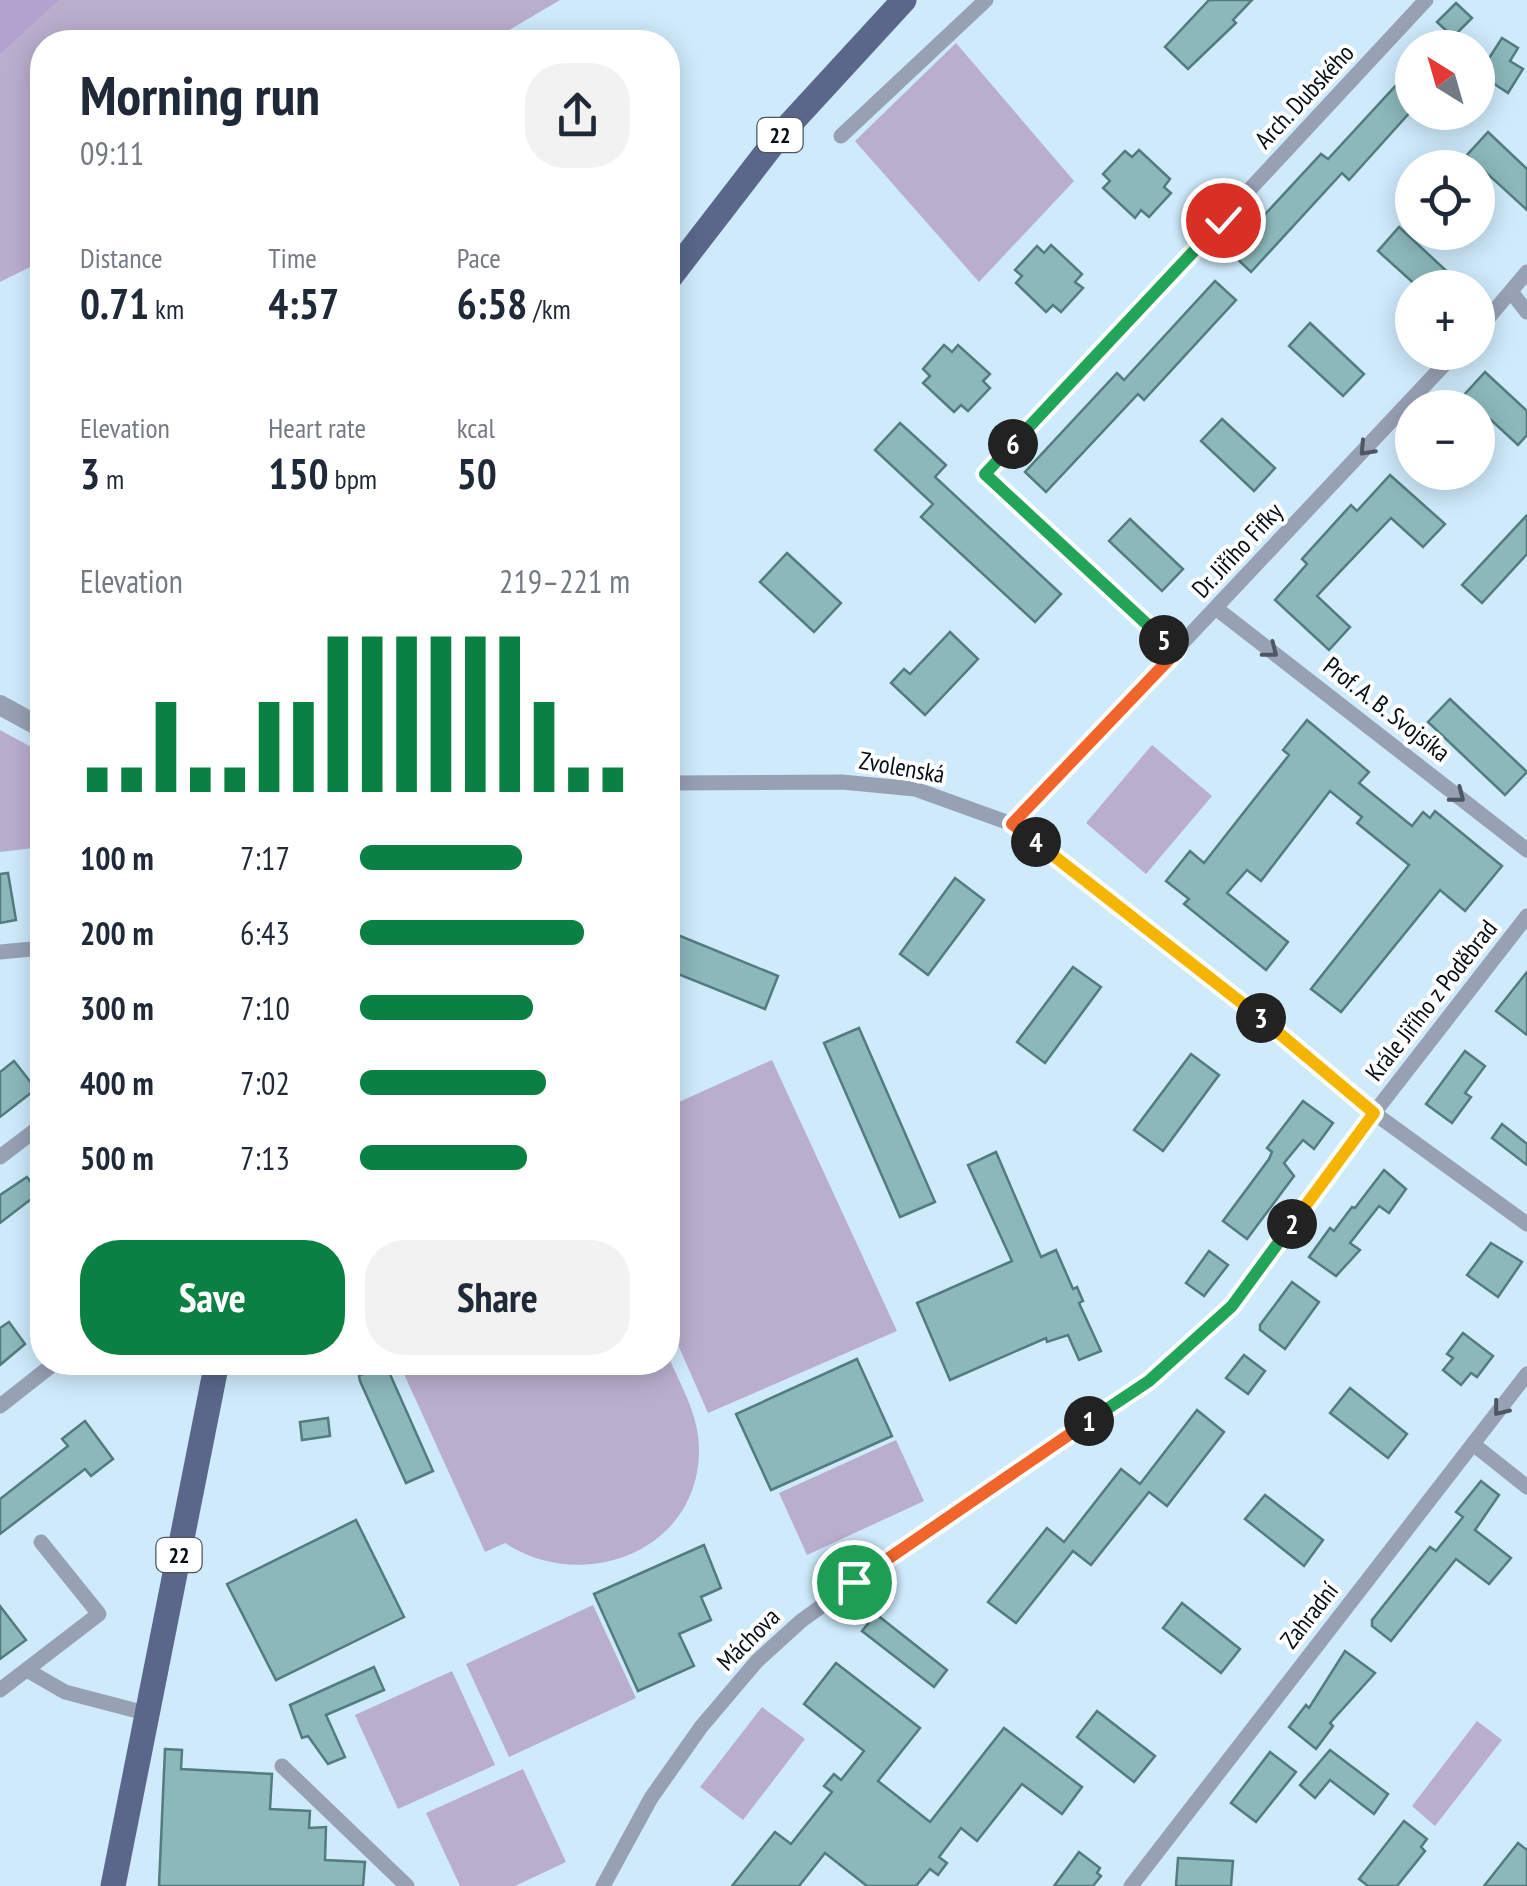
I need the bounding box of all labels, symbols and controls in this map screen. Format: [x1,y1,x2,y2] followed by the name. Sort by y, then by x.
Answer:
[1395,30,1495,130] north arrow
[1395,30,1495,490] map controls
[1247,37,1361,155] street label: Arch. Dubského
[80,59,320,130] text: Morning run
[525,63,630,168] button: share
[758,118,802,152] road number: 22
[80,132,144,174] text: 09:11
[1395,150,1495,250] button: locate
[1181,178,1266,263] pin
[1196,193,1251,248] icon: check
[80,239,163,276] text: Distance
[268,239,317,276] text: Time
[457,239,501,276] text: Pace
[1395,270,1495,370] button: +
[80,276,149,331] text: 0.71
[268,276,339,331] text: 4:57
[457,276,527,331] text: 6:58
[149,290,184,327] text: km
[527,290,571,327] text: /km
[1395,390,1495,490] button: −
[80,409,170,446] text: Elevation
[268,409,366,446] text: Heart rate
[457,409,495,446] text: kcal
[988,419,1038,469] pin: 6
[1006,425,1020,462] text: 6
[1360,438,1378,456] one-way arrow
[80,446,100,501] text: 3
[268,446,329,501] text: 150
[457,446,497,501] text: 50
[100,460,124,497] text: m
[329,460,377,497] text: bpm
[1185,495,1290,604] street label: Dr. Jiřího Fifky
[80,560,183,602] text: Elevation
[499,560,630,602] text: 219–221 m
[1139,615,1189,665] pin: 5
[1157,621,1171,658] text: 5
[1260,639,1278,657] one-way arrow
[1317,650,1457,768] street label: Prof. A. B. Svojsíka
[857,744,947,790] street label: Zvolenská
[1447,785,1465,802] one-way arrow
[1011,817,1061,867] pin: 4
[1029,823,1043,860] text: 4
[80,837,154,879] text: 100 m
[240,837,290,879] text: 7:17
[80,912,154,954] text: 200 m
[240,912,290,954] text: 6:43
[1358,913,1504,1087] street label: Krále Jiřího z Poděbrad
[80,987,154,1029] text: 300 m
[240,987,290,1029] text: 7:10
[1236,993,1286,1043] pin: 3
[1254,999,1268,1036] text: 3
[80,1062,154,1104] text: 400 m
[240,1062,290,1104] text: 7:02
[80,1137,154,1179] text: 500 m
[240,1137,290,1179] text: 7:13
[1267,1199,1317,1249] pin: 2
[1285,1205,1299,1242] text: 2
[80,1240,345,1355] button: Save
[365,1240,630,1355] button: Share
[1064,1396,1114,1446] pin: 1
[1494,1398,1512,1416] one-way arrow
[1082,1402,1096,1439] text: 1
[156,1538,202,1572] road number: 22
[812,1540,897,1625] pin
[827,1555,882,1610] icon: arrive
[1273,1575,1345,1655] street label: Zahradní
[710,1601,786,1677] street label: Máchova

